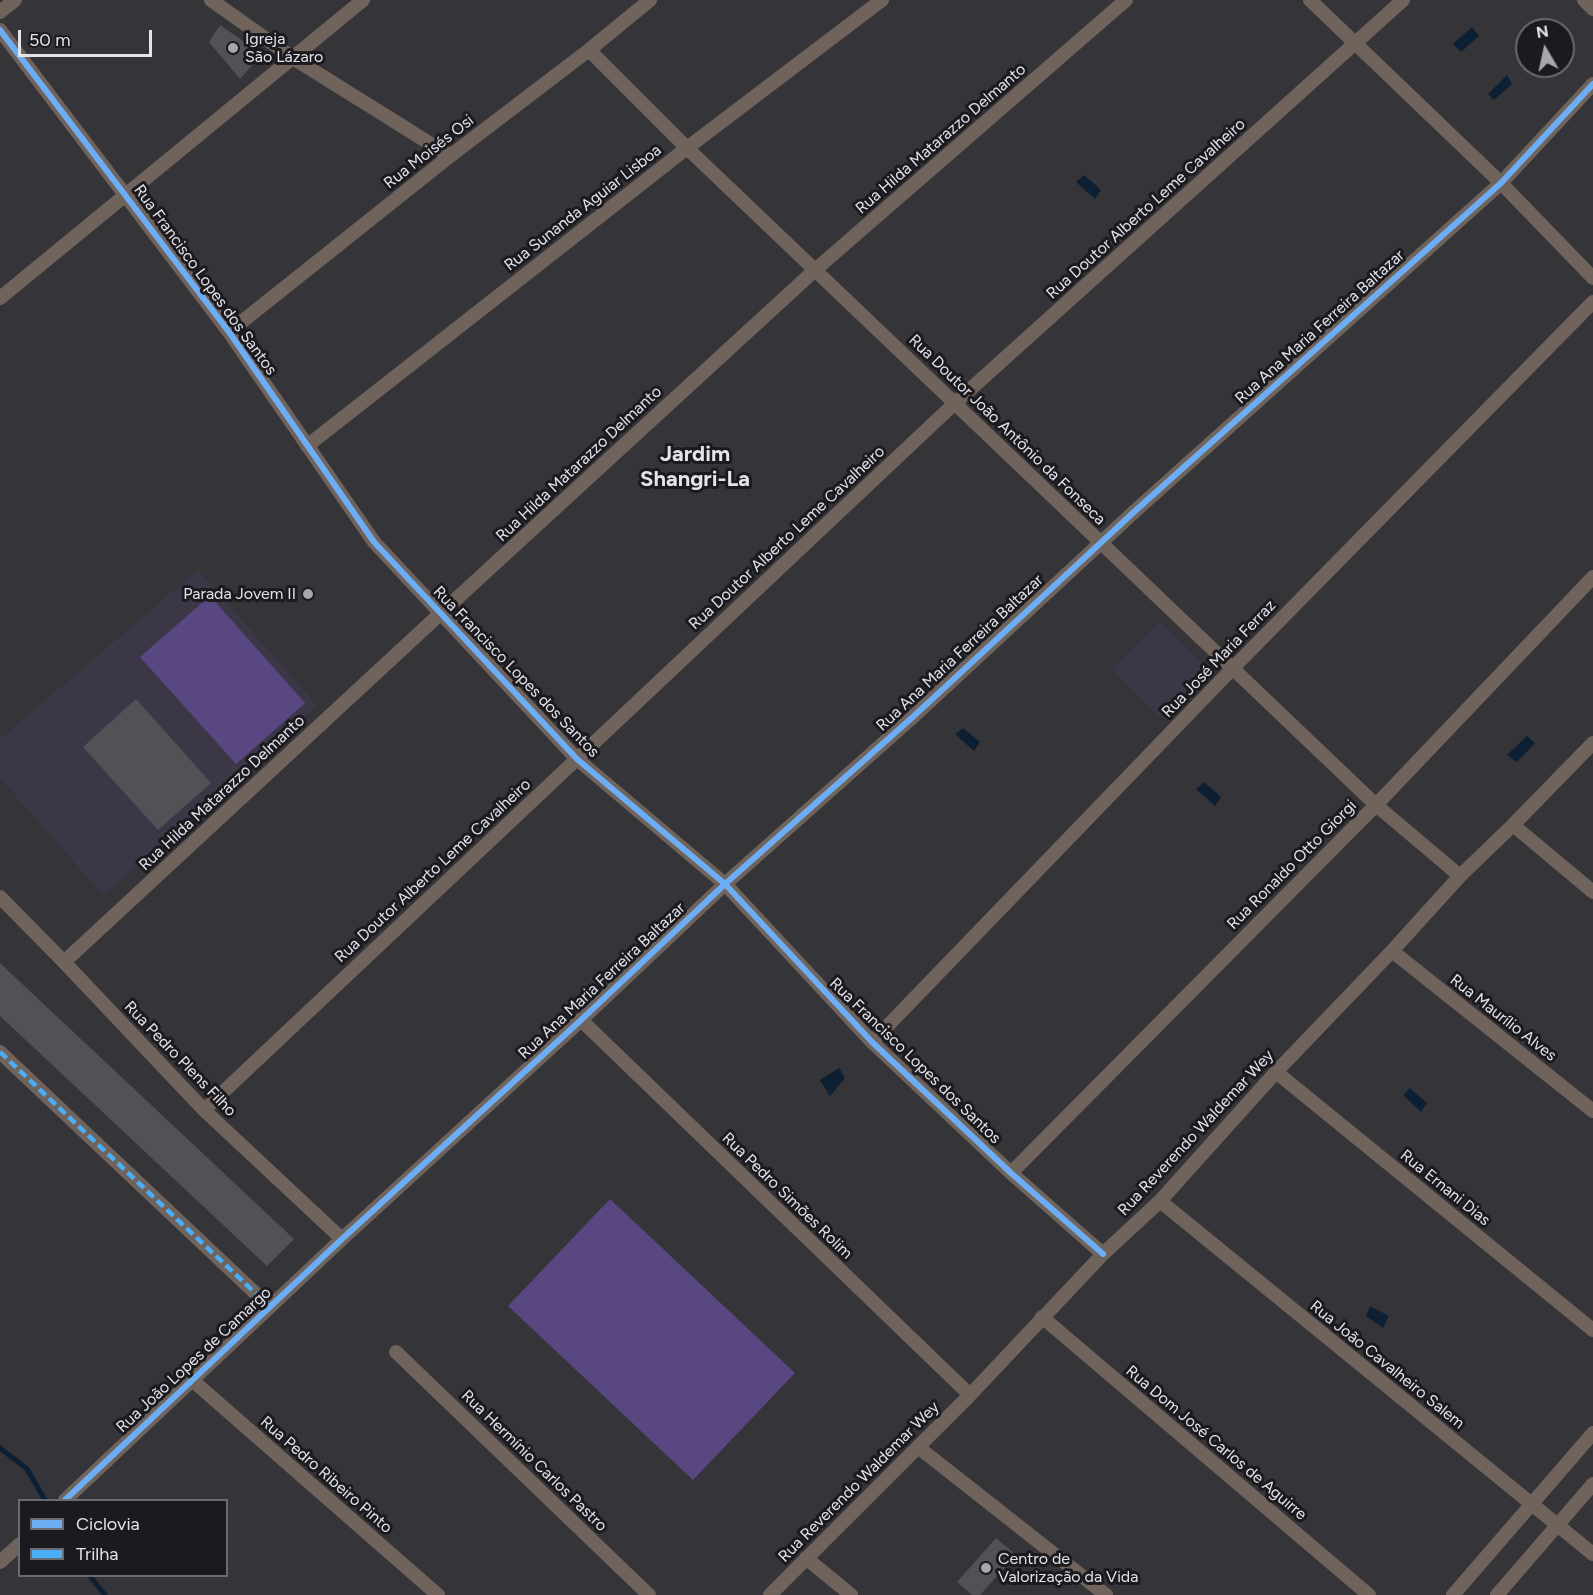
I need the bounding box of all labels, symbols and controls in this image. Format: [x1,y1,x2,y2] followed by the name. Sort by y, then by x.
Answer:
[21,18,154,56] scale bar
[1515,18,1575,78] north arrow
[1535,21,1550,42] text: N
[29,29,71,51] text: 50 m
[245,29,323,67] place label: Igreja São Lázaro
[226,41,240,55] marker: Igreja São Lázaro
[852,60,1030,218] street label: Rua Hilda Matarazzo Delmanto
[380,111,478,193] street label: Rua Moisés Osi
[1043,115,1249,303] street label: Rua Doutor Alberto Leme Cavalheiro
[501,141,665,275] street label: Rua Sunanda Aguiar Lisboa
[129,181,281,379] street label: Rua Francisco Lopes dos Santos
[1231,246,1409,408] street label: Rua Ana Maria Ferreira Baltazar
[905,331,1109,529] street label: Rua Doutor João Antônio da Fonseca
[492,382,666,546] street label: Rua Hilda Matarazzo Delmanto
[640,442,750,494] district label: Jardim Shangri-La
[685,442,889,634] street label: Rua Doutor Alberto Leme Cavalheiro
[873,571,1047,735] street label: Rua Ana Maria Ferreira Baltazar
[429,582,603,762] street label: Rua Francisco Lopes dos Santos
[183,584,296,604] place label: Parada Jovem II
[301,587,315,601] marker: Parada Jovem II
[1158,596,1280,722] street label: Rua José Maria Ferraz
[135,711,309,875] street label: Rua Hilda Matarazzo Delmanto
[331,775,535,967] street label: Rua Doutor Alberto Leme Cavalheiro
[1223,796,1361,934] street label: Rua Ronaldo Otto Giorgi
[515,899,689,1063] street label: Rua Ana Maria Ferreira Baltazar
[1446,970,1560,1066] street label: Rua Maurílio Alves
[825,974,1005,1148] street label: Rua Francisco Lopes dos Santos
[120,997,240,1121] street label: Rua Pedro Plens Filho
[1114,1046,1278,1220] street label: Rua Reverendo Waldemar Wey
[718,1129,856,1263] street label: Rua Pedro Simões Rolim
[1396,1146,1494,1230] street label: Rua Ernani Dias
[113,1283,275,1437] street label: Rua João Lopes de Camargo
[1306,1297,1468,1433] street label: Rua João Cavalheiro Salem
[1122,1362,1310,1524] street label: Rua Dom José Carlos de Aguirre
[457,1386,611,1536] street label: Rua Hermínio Carlos Pastro
[775,1398,943,1566] street label: Rua Reverendo Waldemar Wey
[256,1413,396,1537] street label: Rua Pedro Ribeiro Pinto
[18,1499,228,1577] legend
[76,1513,140,1535] text: Ciclovia
[76,1543,119,1565] text: Trilha
[998,1549,1138,1587] place label: Centro de Valorização da Vida
[979,1561,993,1575] marker: Centro de Valorização da Vida

